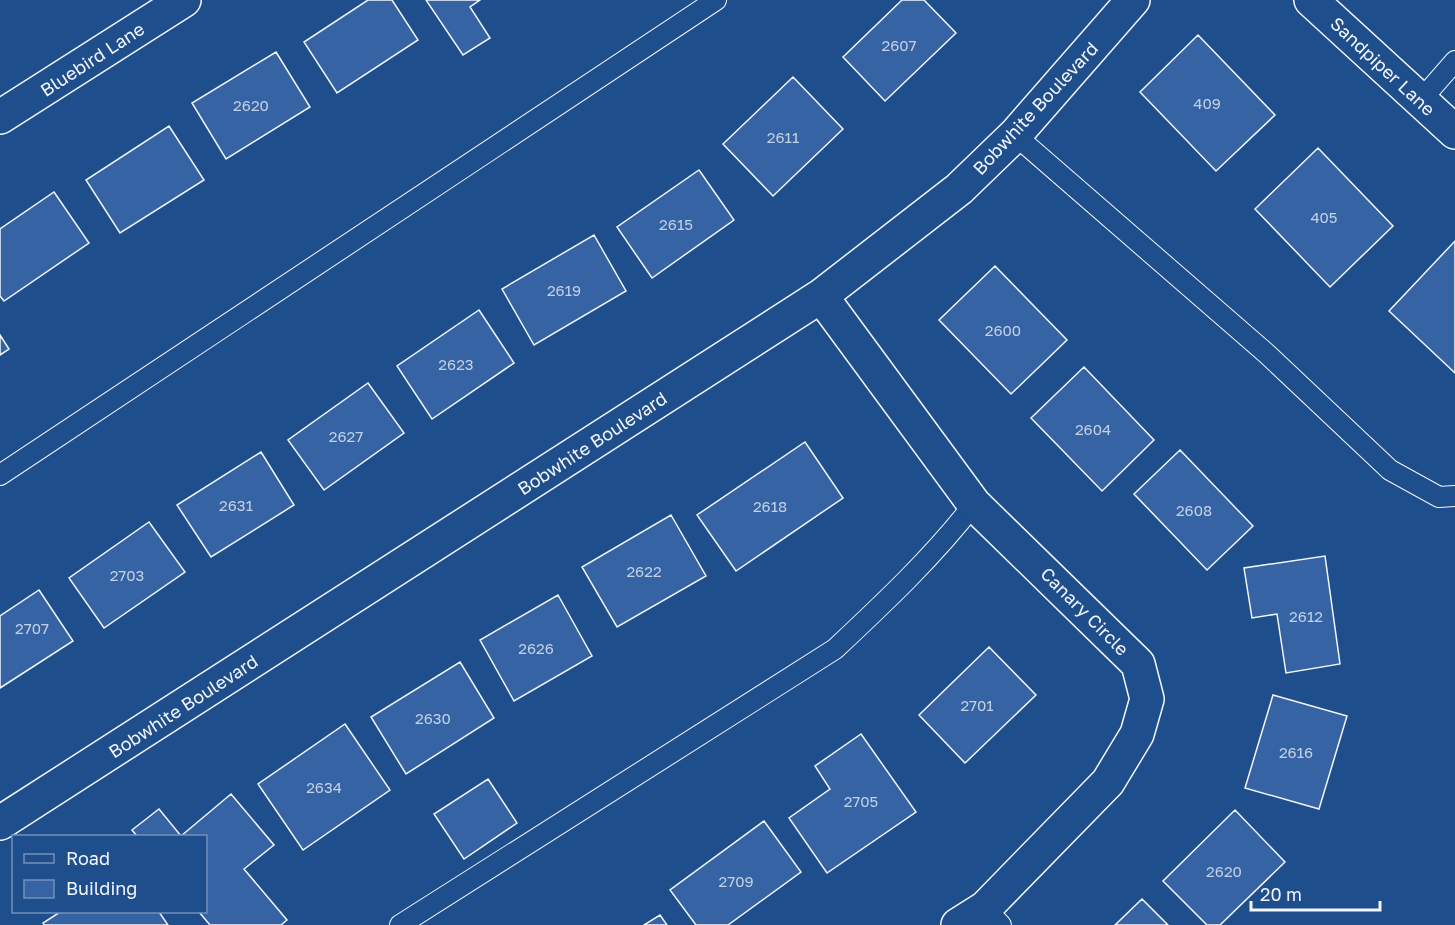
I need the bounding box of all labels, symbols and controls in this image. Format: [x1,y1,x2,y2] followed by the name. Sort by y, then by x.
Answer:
[1326,12,1440,120] street label: Sandpiper Lane
[36,17,148,101] street label: Bluebird Lane
[881,36,917,54] house number: 2607
[968,37,1102,179] street label: Bobwhite Boulevard
[1193,94,1221,112] house number: 409
[233,96,269,114] house number: 2620
[767,128,799,146] house number: 2611
[1310,208,1338,226] house number: 405
[659,215,693,233] house number: 2615
[547,281,581,299] house number: 2619
[985,321,1021,339] house number: 2600
[438,355,474,373] house number: 2623
[513,387,671,499] street label: Bobwhite Boulevard
[1075,420,1111,438] house number: 2604
[329,427,363,445] house number: 2627
[219,496,253,514] house number: 2631
[753,497,787,515] house number: 2618
[1176,501,1212,519] house number: 2608
[626,562,662,580] house number: 2622
[1036,562,1134,660] street label: Canary Circle
[110,566,144,584] house number: 2703
[1289,607,1323,625] house number: 2612
[15,619,49,637] house number: 2707
[518,639,554,657] house number: 2626
[104,650,262,762] street label: Bobwhite Boulevard
[960,696,994,714] house number: 2701
[415,709,451,727] house number: 2630
[1279,743,1313,761] house number: 2616
[306,778,342,796] house number: 2634
[844,792,878,810] house number: 2705
[12,835,207,913] legend
[66,847,110,869] text: Road
[1206,862,1242,880] house number: 2620
[718,872,754,890] house number: 2709
[1251,874,1380,912] scale bar
[66,877,137,899] text: Building
[1260,883,1302,905] text: 20 m

